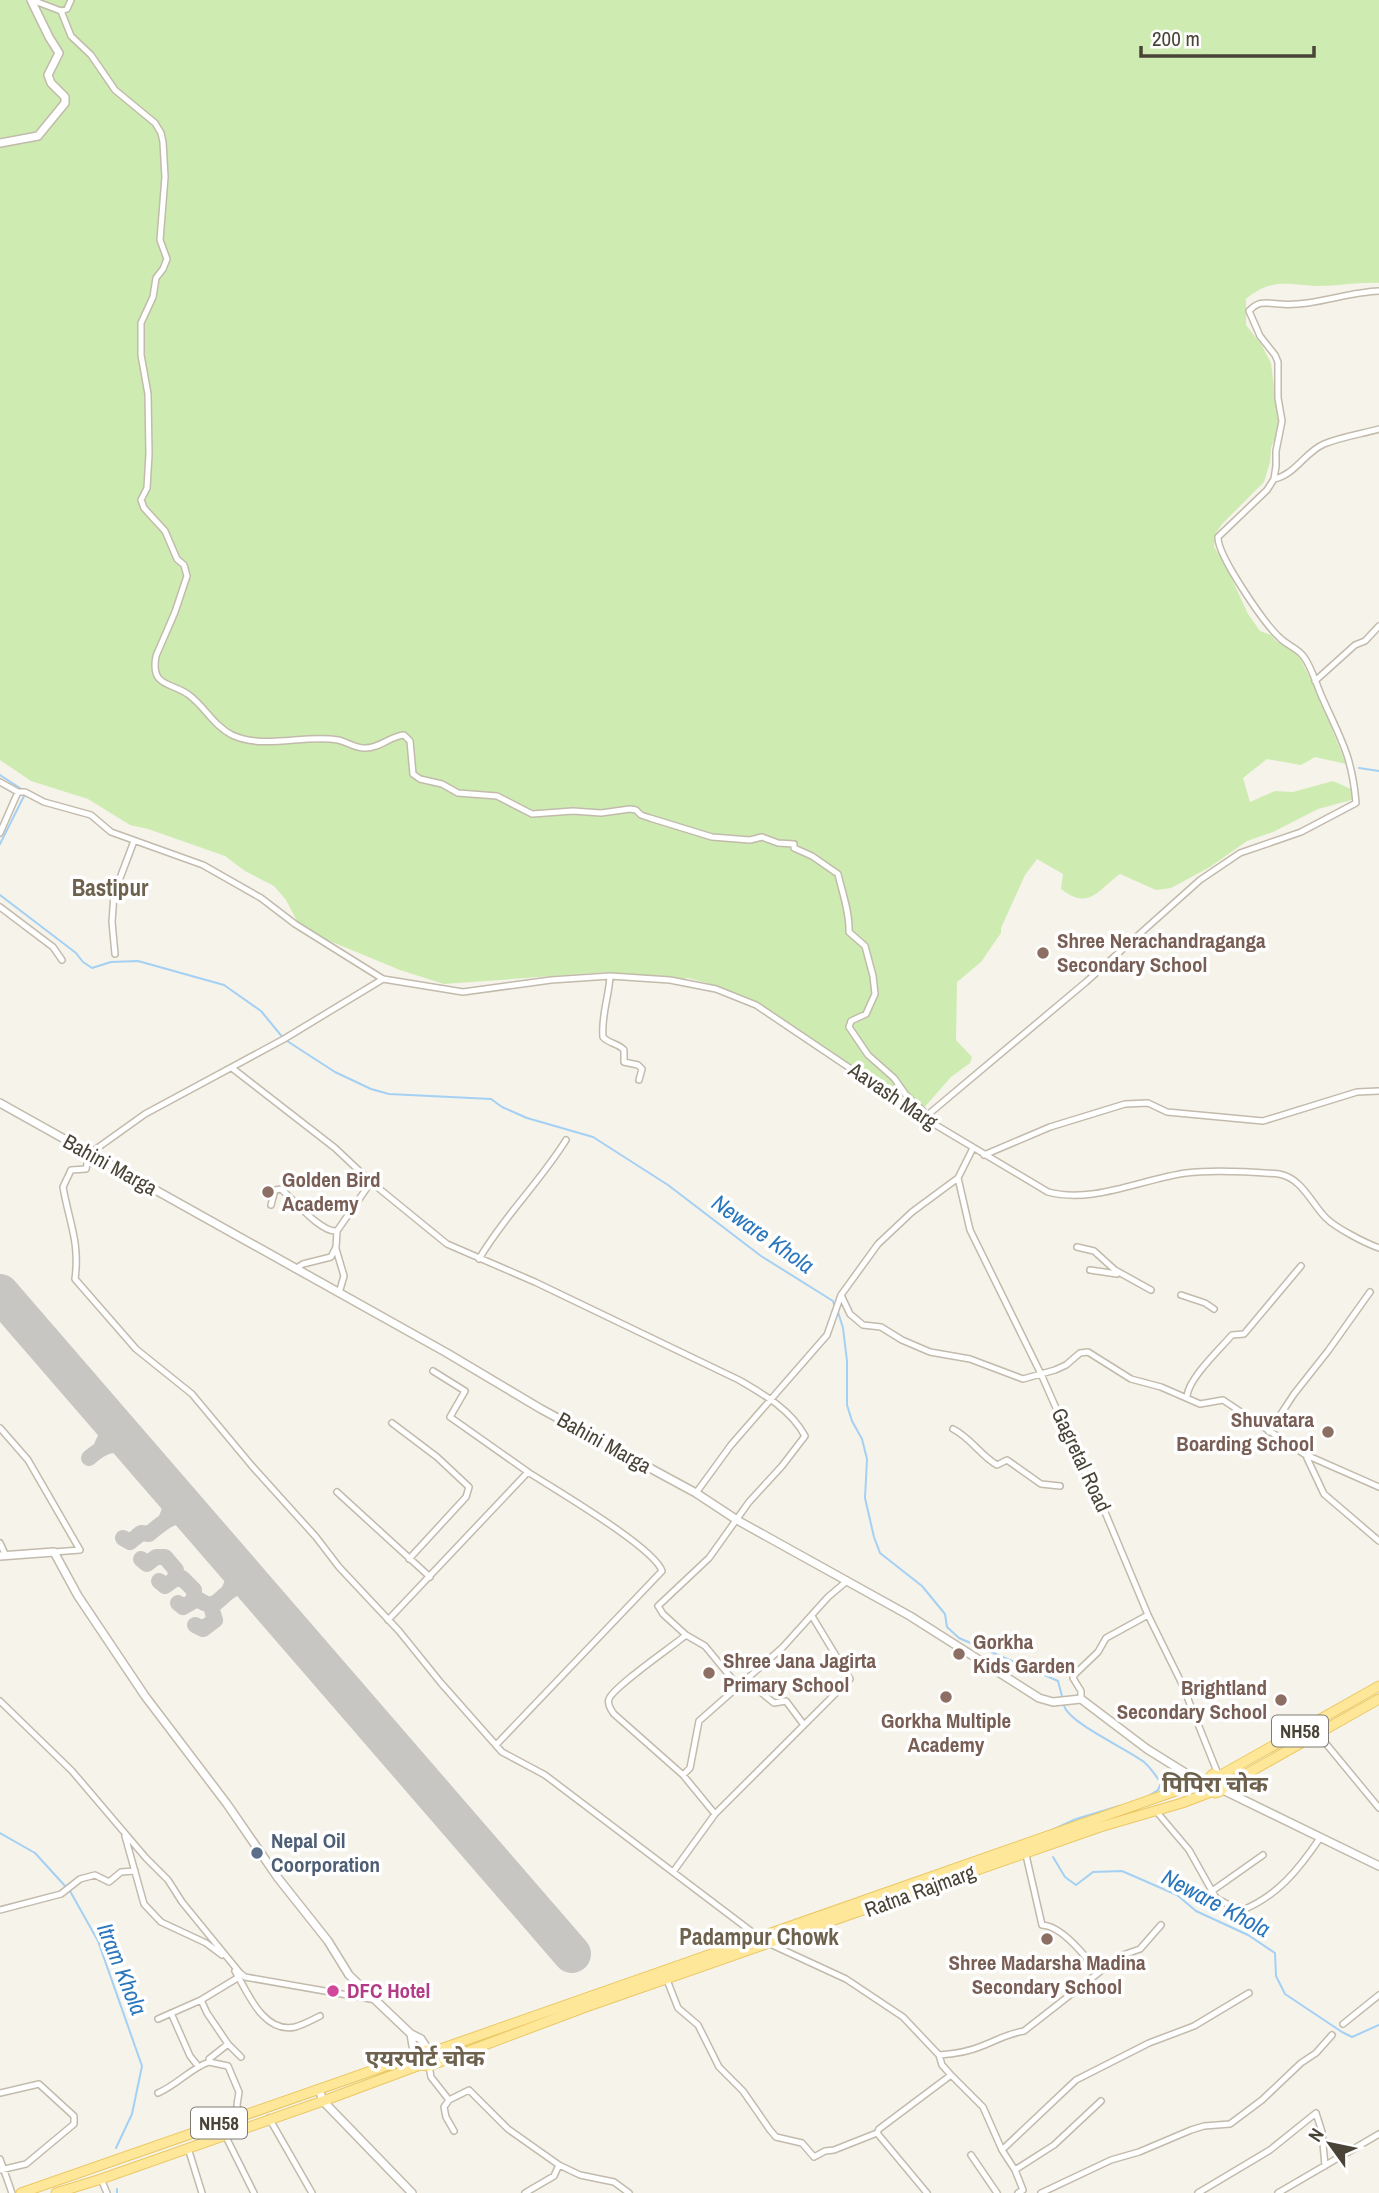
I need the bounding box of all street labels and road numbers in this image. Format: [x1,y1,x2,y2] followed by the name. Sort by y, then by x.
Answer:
[842,1055,944,1136] street label: Aavash Marg
[58,1127,163,1203] street label: Bahini Marga
[1045,1403,1118,1517] street label: Gagretal Road
[552,1405,657,1481] street label: Bahini Marga
[1272,1716,1328,1746] road number: NH58
[860,1857,980,1924] street label: Ratna Rajmarg
[191,2108,247,2138] road number: NH58

